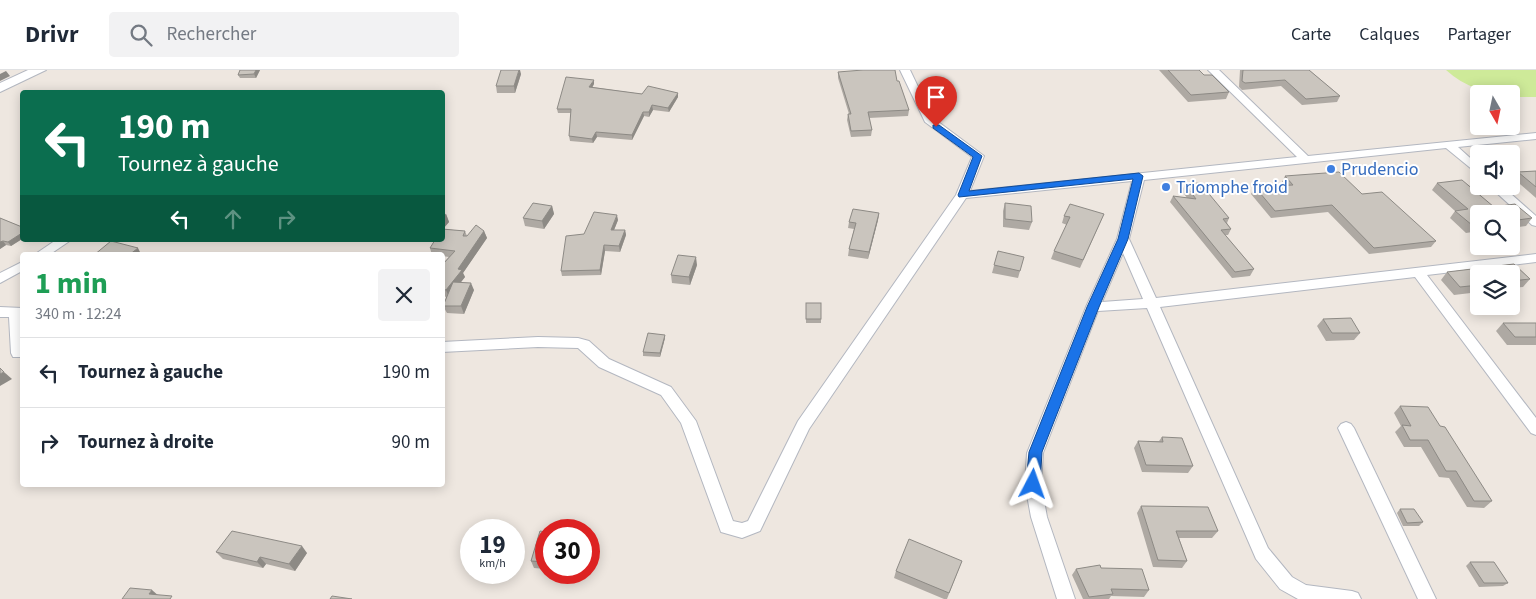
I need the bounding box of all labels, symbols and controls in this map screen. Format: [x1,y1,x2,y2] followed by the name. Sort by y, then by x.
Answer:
[109,12,459,57] search box
[25,17,79,52] text: Drivr
[127,21,155,49] icon: search
[167,21,256,48] text: Rechercher
[1291,22,1331,47] text: Carte
[1359,22,1419,47] text: Calques
[1447,22,1511,47] text: Partager
[915,76,957,127] pin
[922,83,950,111] icon: arrive
[1470,85,1520,135] north arrow
[1470,85,1520,315] map controls
[118,102,210,152] text: 190 m
[35,110,100,175] icon: left
[1470,145,1520,195] button: sound
[118,148,279,180] text: Tournez à gauche
[1341,157,1418,182] place label: Prudencio
[1325,163,1337,175] marker: Prudencio
[1176,175,1288,200] place label: Triomphe froid
[1160,181,1172,193] marker: Triomphe froid
[166,205,194,233] icon: left
[219,205,247,233] icon: ahead
[272,205,300,233] icon: right
[1470,205,1520,255] button: search
[35,262,108,305] text: 1 min
[1470,265,1520,315] button: layers
[378,269,430,321] button: close
[35,303,122,325] text: 340 m · 12:24
[35,359,63,387] icon: left
[78,359,223,386] text: Tournez à gauche
[382,359,430,386] text: 190 m
[35,429,63,457] icon: right
[78,429,214,456] text: Tournez à droite
[392,429,430,456] text: 90 m
[1006,457,1058,509] position arrow
[535,519,600,584] speed limit sign: 30
[479,527,506,563] text: 19
[479,555,506,572] text: km/h

